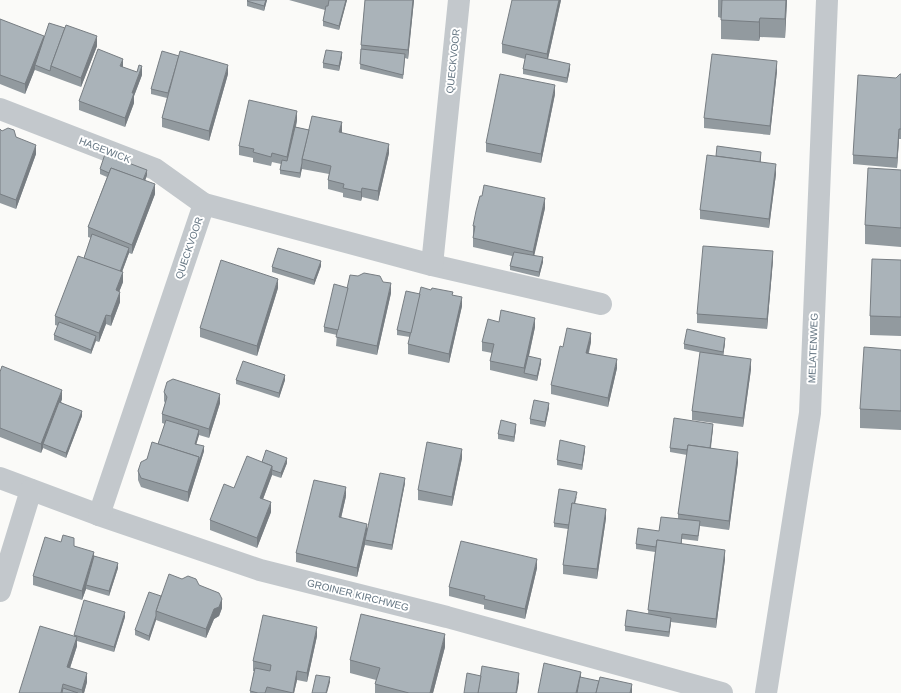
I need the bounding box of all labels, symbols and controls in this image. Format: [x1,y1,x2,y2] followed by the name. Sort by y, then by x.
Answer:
[444,28,462,94] street label: QUECKVOOR
[78,135,133,165] street label: HAGEWICK
[173,215,205,281] street label: QUECKVOOR
[806,312,820,383] street label: MELATENWEG
[306,577,410,613] street label: GROINER KIRCHWEG

